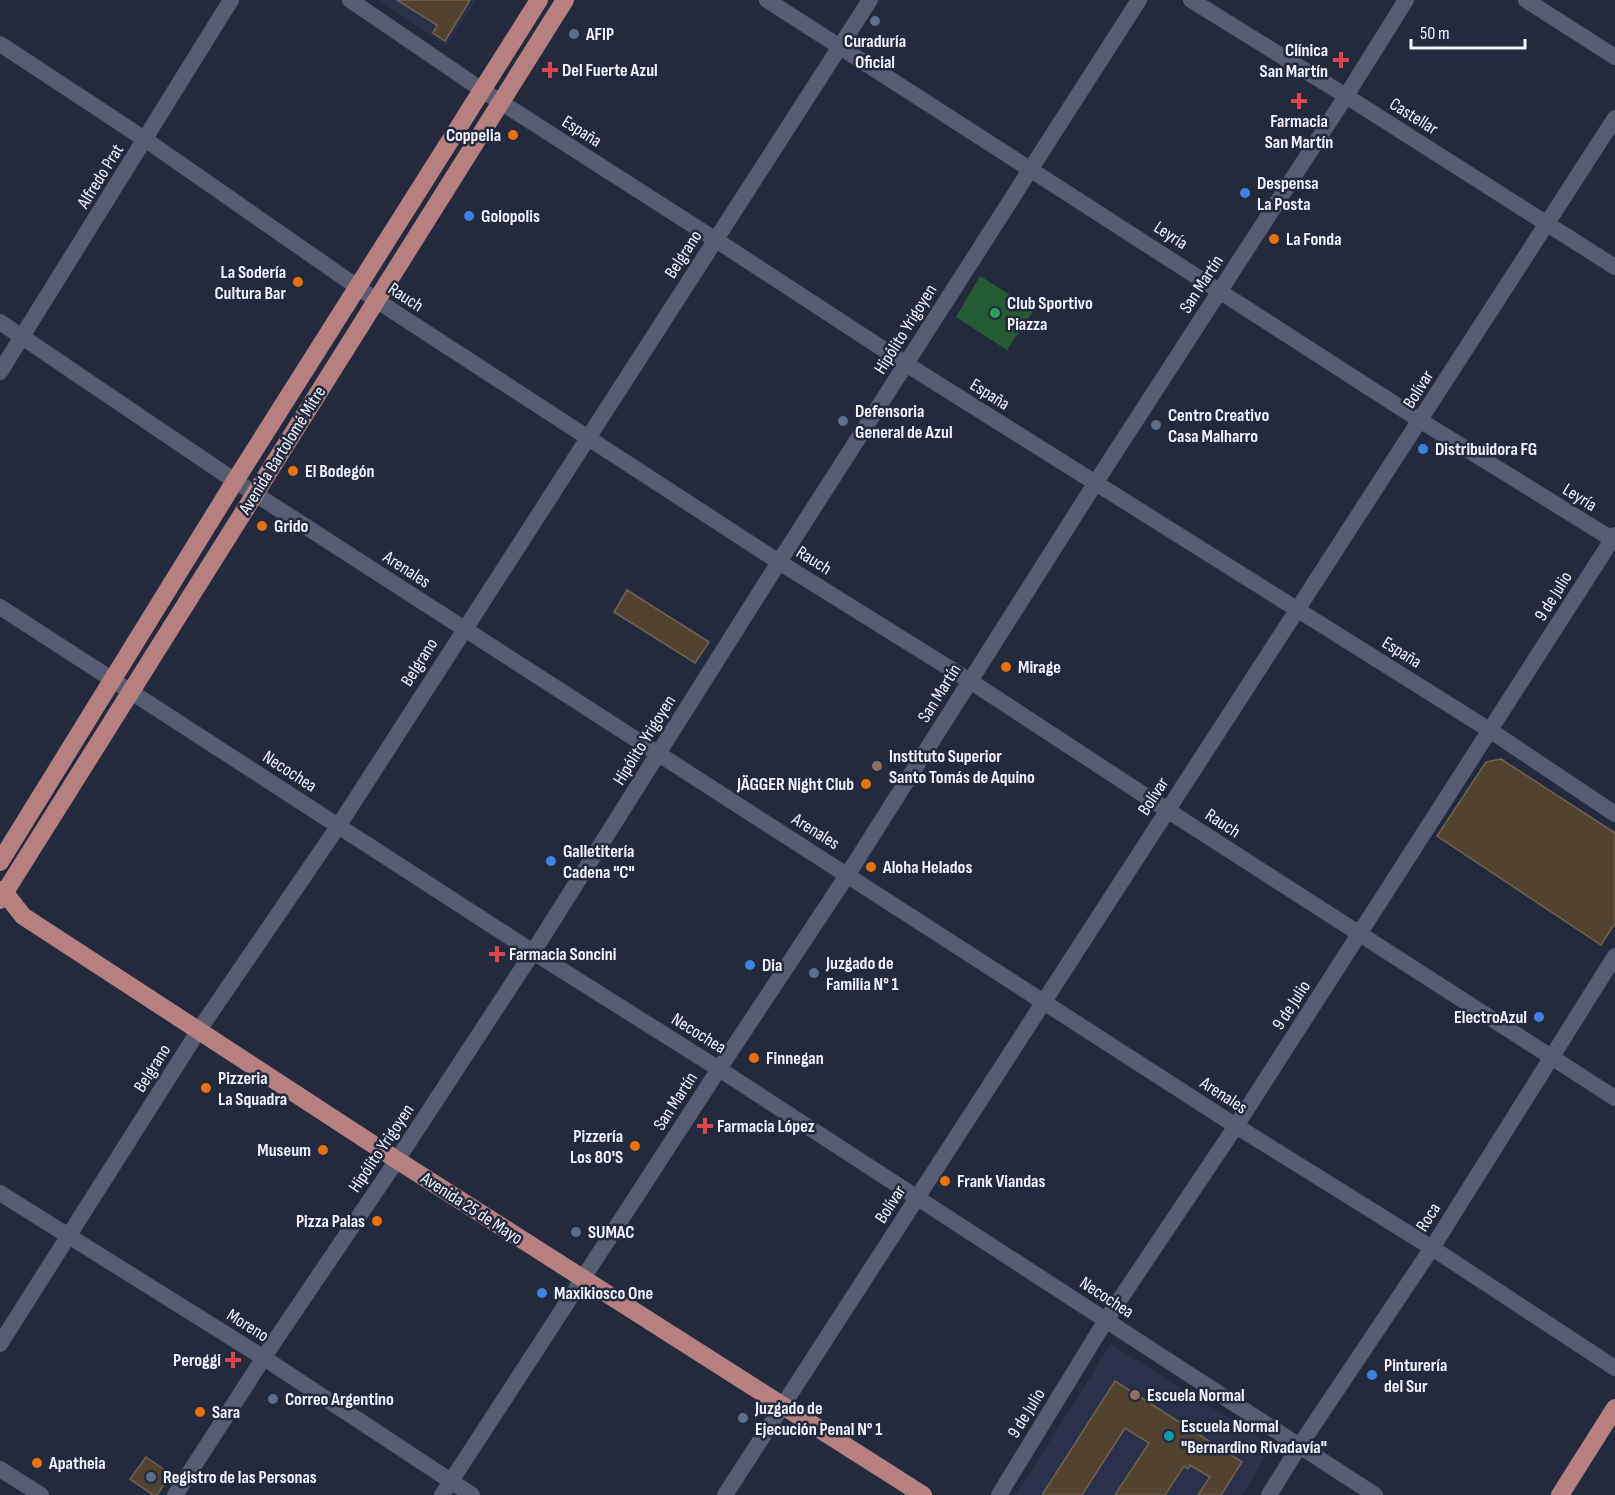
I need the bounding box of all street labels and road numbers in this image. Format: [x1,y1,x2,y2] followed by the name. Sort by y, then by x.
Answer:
[1386,93,1442,139] street label: Castellar
[558,111,606,152] street label: España
[72,140,128,213] street label: Alfredo Prat
[1150,217,1192,254] street label: Leyría
[660,226,707,282] street label: Belgrano
[1175,251,1228,317] street label: San Martín
[384,278,427,316] street label: Rauch
[870,281,941,378] street label: Hipólito Yrigoyen
[1399,366,1438,412] street label: Bolívar
[966,374,1014,415] street label: España
[234,382,330,519] street label: Avenida Bartolomé Mitre
[1559,479,1601,516] street label: Leyría
[792,542,835,579] street label: Rauch
[378,546,434,592] street label: Arenales
[1530,568,1577,625] street label: 9 de Julio
[1378,632,1426,673] street label: España
[397,634,442,690] street label: Belgrano
[913,660,965,726] street label: San Martín
[609,692,680,789] street label: Hipólito Yrigoyen
[259,746,321,797] street label: Necochea
[1133,773,1173,819] street label: Bolívar
[1201,804,1244,842] street label: Rauch
[787,808,843,854] street label: Arenales
[1268,977,1315,1034] street label: 9 de Julio
[668,1009,730,1058] street label: Necochea
[130,1040,175,1096] street label: Belgrano
[649,1068,702,1134] street label: San Martín
[1195,1072,1251,1118] street label: Arenales
[344,1100,419,1196] street label: Hipólito Yrigoyen
[416,1167,526,1249] street label: Avenida 25 de Mayo
[870,1181,910,1227] street label: Bolívar
[1412,1199,1445,1235] street label: Roca
[1076,1272,1138,1323] street label: Necochea
[223,1304,273,1346] street label: Moreno
[1003,1385,1050,1442] street label: 9 de Julio

